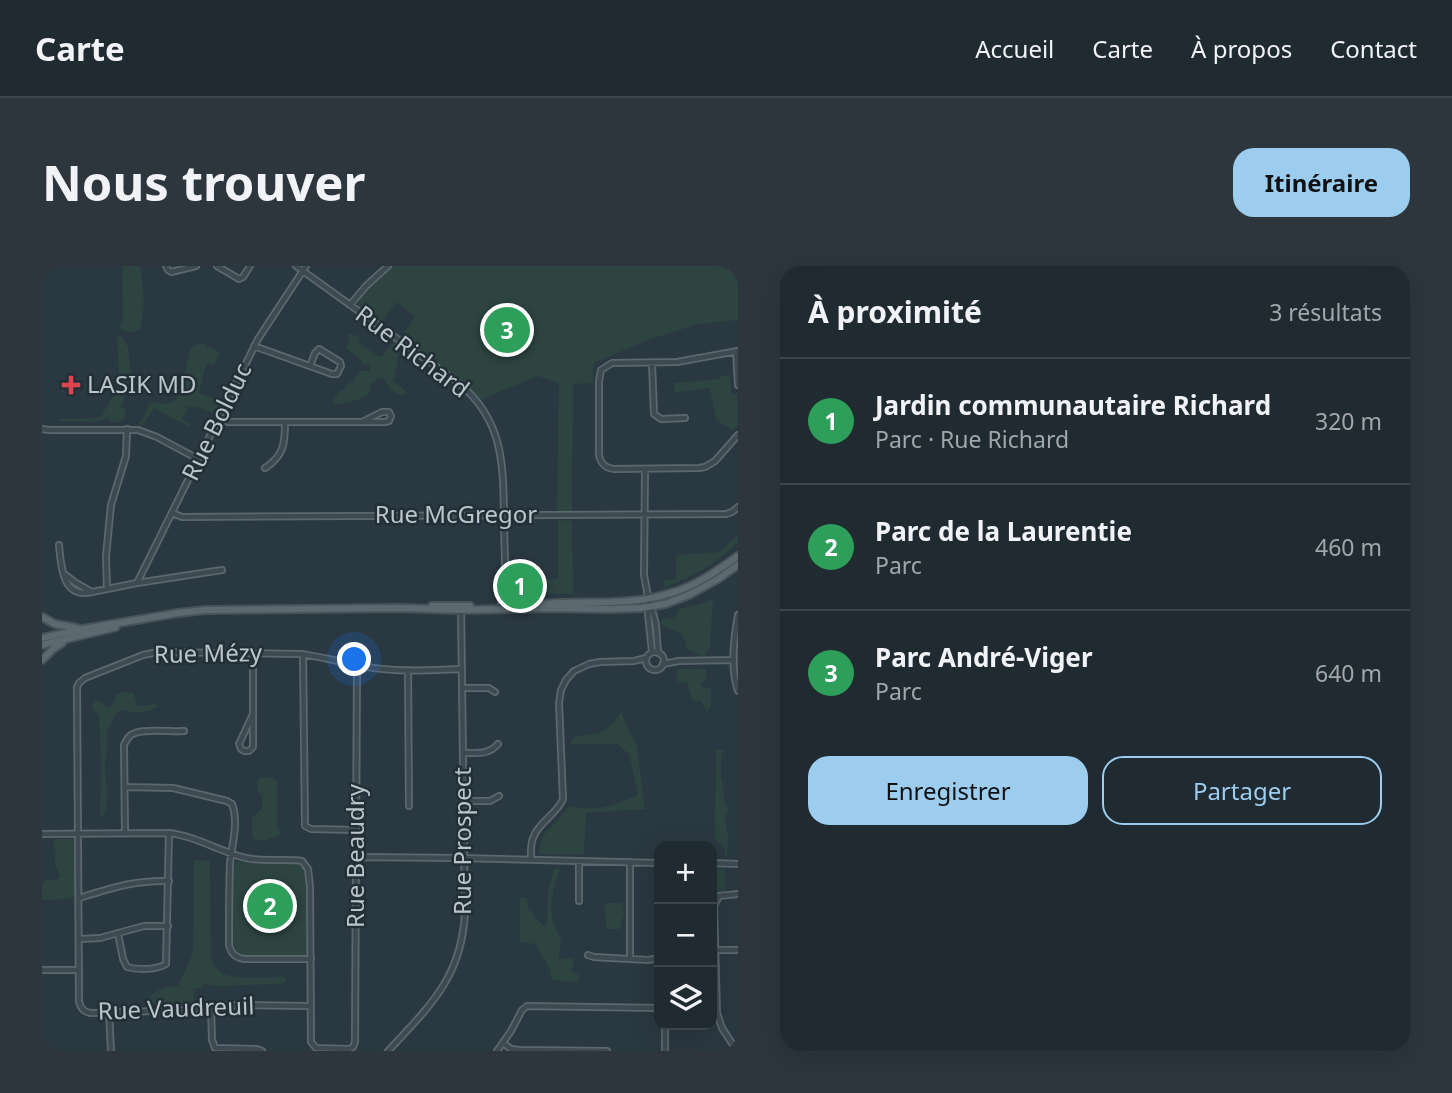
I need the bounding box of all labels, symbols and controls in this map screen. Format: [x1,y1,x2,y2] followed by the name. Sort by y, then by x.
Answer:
[35,26,125,71] text: Carte
[975,32,1054,65] text: Accueil
[1092,32,1153,65] text: Carte
[1191,32,1292,65] text: À propos
[1330,32,1417,65] text: Contact
[1233,148,1410,217] button: Itinéraire
[42,149,365,215] text: Nous trouver
[808,291,982,332] text: À proximité
[1269,296,1382,328] text: 3 résultats
[349,297,477,405] street label: Rue Richard
[484,304,530,356] pin: 3
[173,357,258,486] street label: Rue Bolduc
[87,367,197,400] place label: LASIK MD
[61,375,81,395] marker: LASIK MD
[875,387,1271,423] text: Jardin communautaire Richard
[824,405,838,437] text: 1
[1315,405,1382,437] text: 320 m
[875,423,1069,455] text: Parc · Rue Richard
[375,497,537,530] street label: Rue McGregor
[875,513,1132,549] text: Parc de la Laurentie
[824,531,838,563] text: 2
[1315,531,1382,563] text: 460 m
[875,549,922,581] text: Parc
[497,560,543,612] pin: 1
[154,635,263,670] street label: Rue Mézy
[875,639,1093,675] text: Parc André-Viger
[337,642,371,676] your location
[824,657,838,689] text: 3
[1315,657,1382,689] text: 640 m
[875,675,922,707] text: Parc
[808,756,1088,825] button: Enregistrer
[1102,756,1382,825] button: Partager
[445,767,478,915] street label: Rue Prospect
[338,783,371,928] street label: Rue Beaudry
[654,841,717,1030] map controls
[654,841,717,904] button: +
[247,880,293,932] pin: 2
[654,904,717,967] button: −
[654,967,717,1030] button: layers
[97,988,255,1027] street label: Rue Vaudreuil

